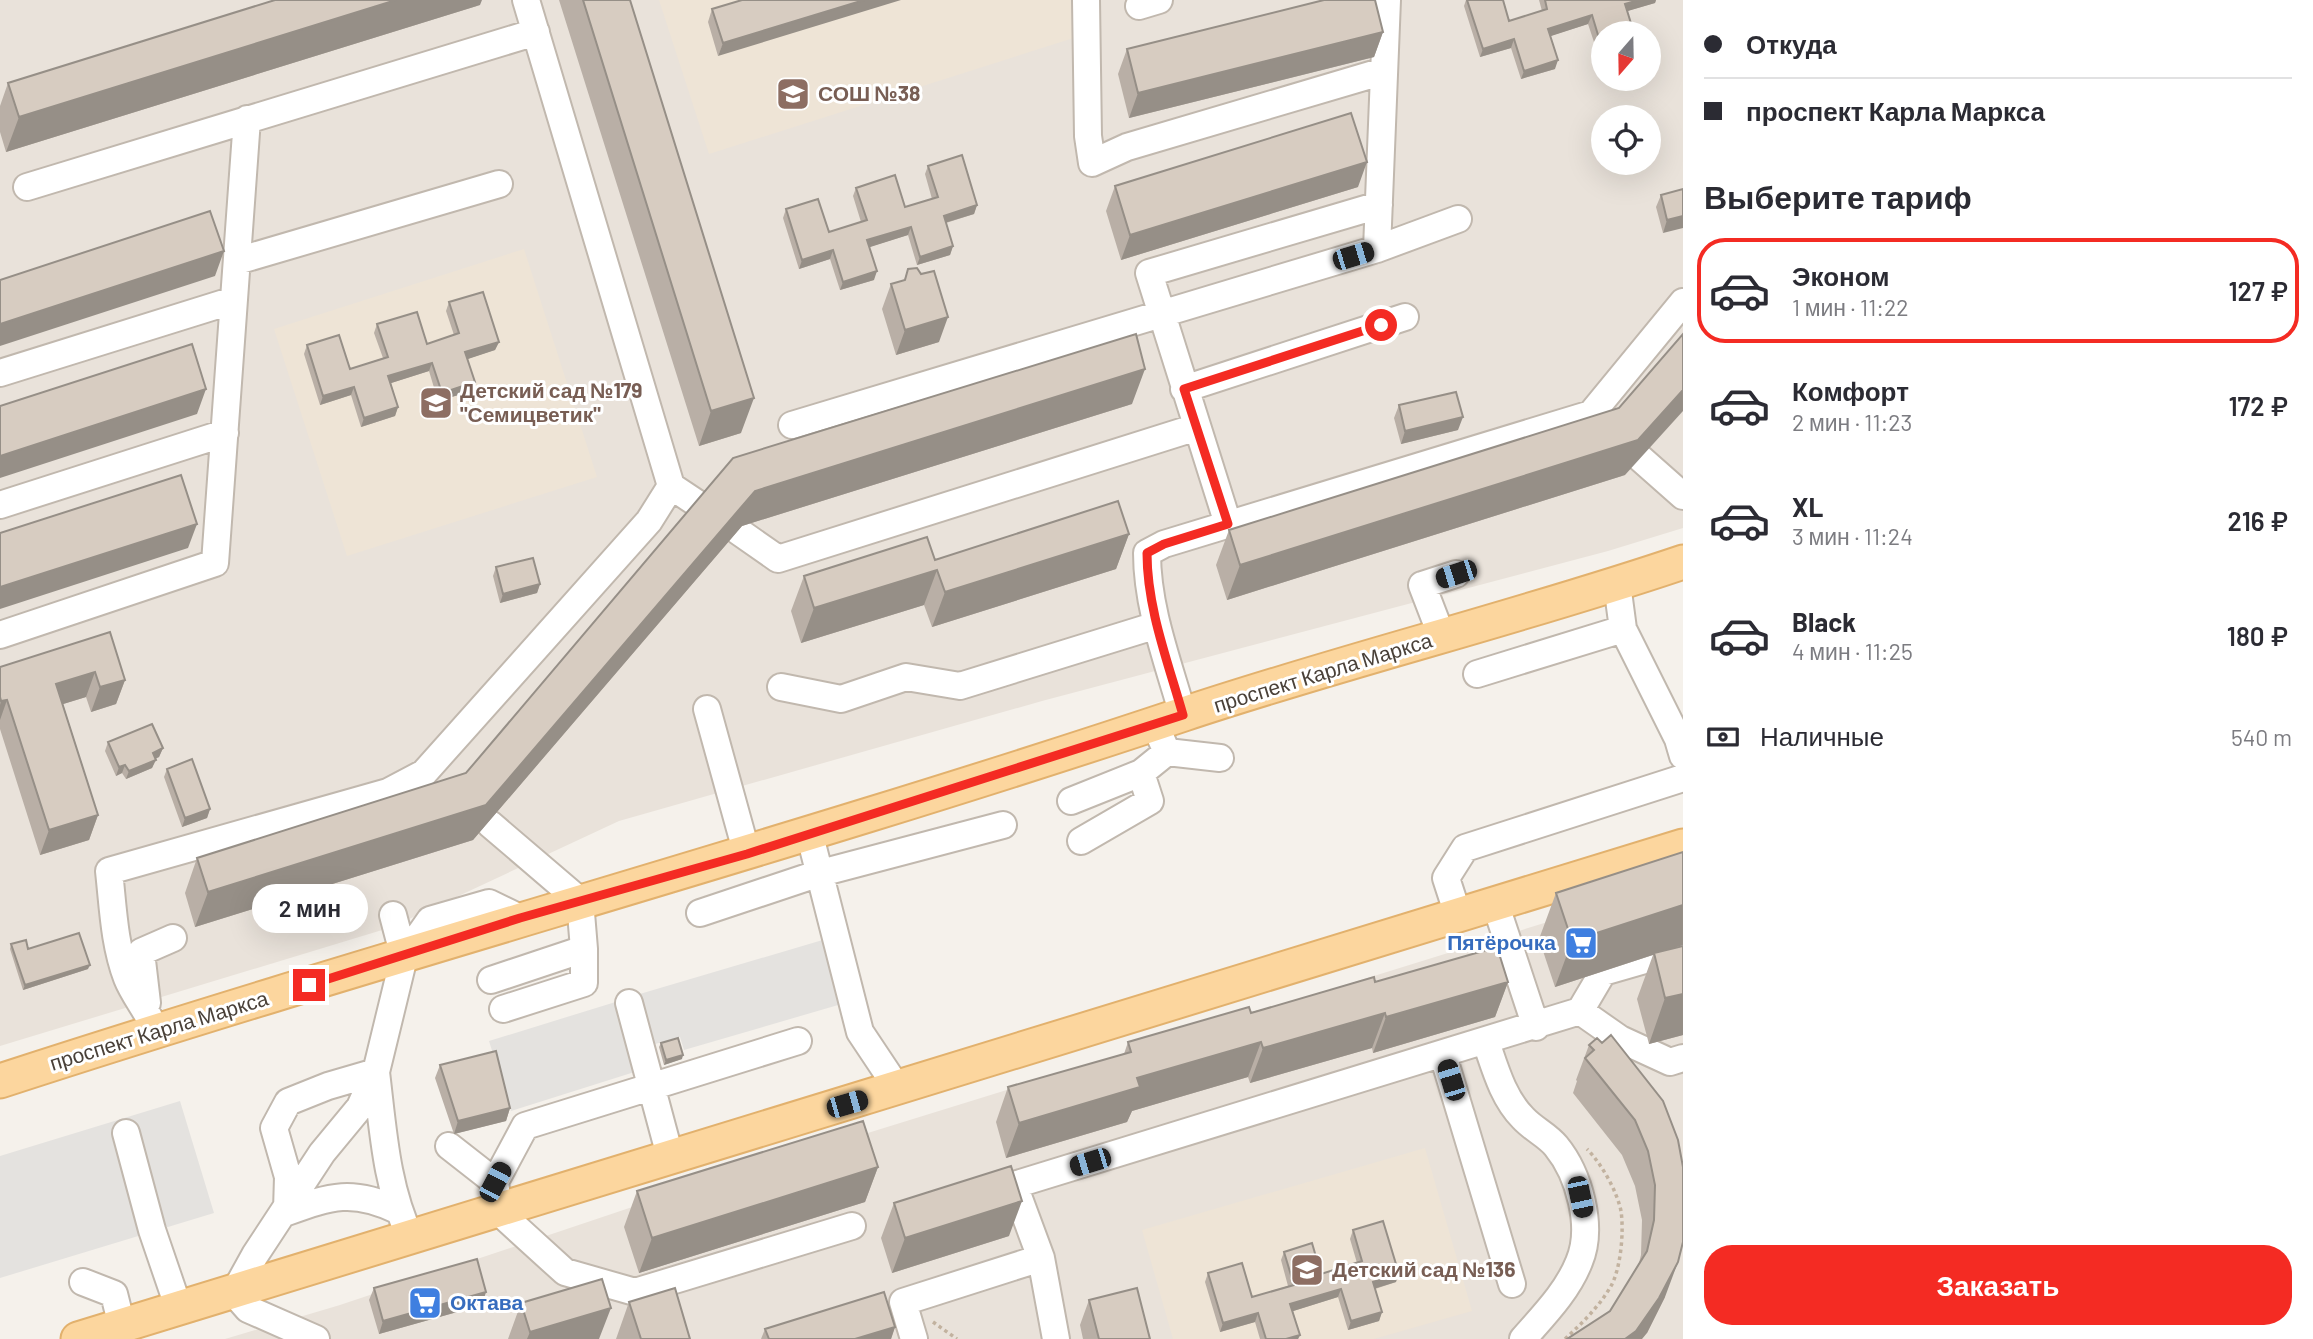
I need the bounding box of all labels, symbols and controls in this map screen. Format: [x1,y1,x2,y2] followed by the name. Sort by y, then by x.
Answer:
[1591,21,1661,91] north arrow
[1591,21,1661,175] map controls
[1746,28,1837,59] text: Откуда
[774,75,812,113] school or university icon: СОШ №38
[818,80,920,105] place label: СОШ №38
[1746,95,2045,126] text: проспект Карла Маркса
[1591,105,1661,175] button: locate
[1704,177,1972,215] text: Выберите тариф
[1330,240,1377,272] car
[1708,259,1771,322] icon: car
[1792,260,1890,291] text: Эконом
[2228,275,2288,306] text: 127 ₽
[1792,293,1909,321] text: 1 мин · 11:22
[1365,309,1397,341] route start
[1708,374,1771,437] icon: car
[1792,375,1909,406] text: Комфорт
[460,377,642,426] place label: Детский сад №179 "Семицветик"
[417,384,455,422] school or university icon: Детский сад №179 "Семицветик"
[2228,390,2288,421] text: 172 ₽
[1792,408,1912,436] text: 2 мин · 11:23
[1708,489,1771,552] icon: car
[1792,491,1823,522] text: XL
[2228,505,2288,536] text: 216 ₽
[1792,522,1913,550] text: 3 мин · 11:24
[1433,558,1480,590] car
[1708,604,1771,667] icon: car
[1792,606,1856,637] text: Black
[2227,620,2288,651] text: 180 ₽
[1210,626,1435,717] street label: проспект Карла Маркса
[1792,637,1913,665] text: 4 мин · 11:25
[1704,718,1742,756] icon: cash
[1760,720,1884,751] text: Наличные
[2231,723,2292,751] text: 540 m
[251,884,367,932] callout: 2 мин
[279,894,341,922] text: 2 мин
[1562,924,1600,962] supermarket icon: Пятёрочка
[1447,929,1556,954] place label: Пятёрочка
[293,969,325,1001] route end
[46,984,271,1075] street label: проспект Карла Маркса
[1435,1057,1468,1103] car
[824,1088,871,1120] car
[1067,1146,1114,1178] car
[476,1159,515,1205] car
[1566,1174,1595,1220] car
[1704,1245,2292,1325] button: Заказать
[1288,1251,1326,1289] school or university icon: Детский сад №136
[1332,1256,1515,1281] place label: Детский сад №136
[406,1284,444,1322] supermarket icon: Октава
[450,1289,523,1314] place label: Октава

